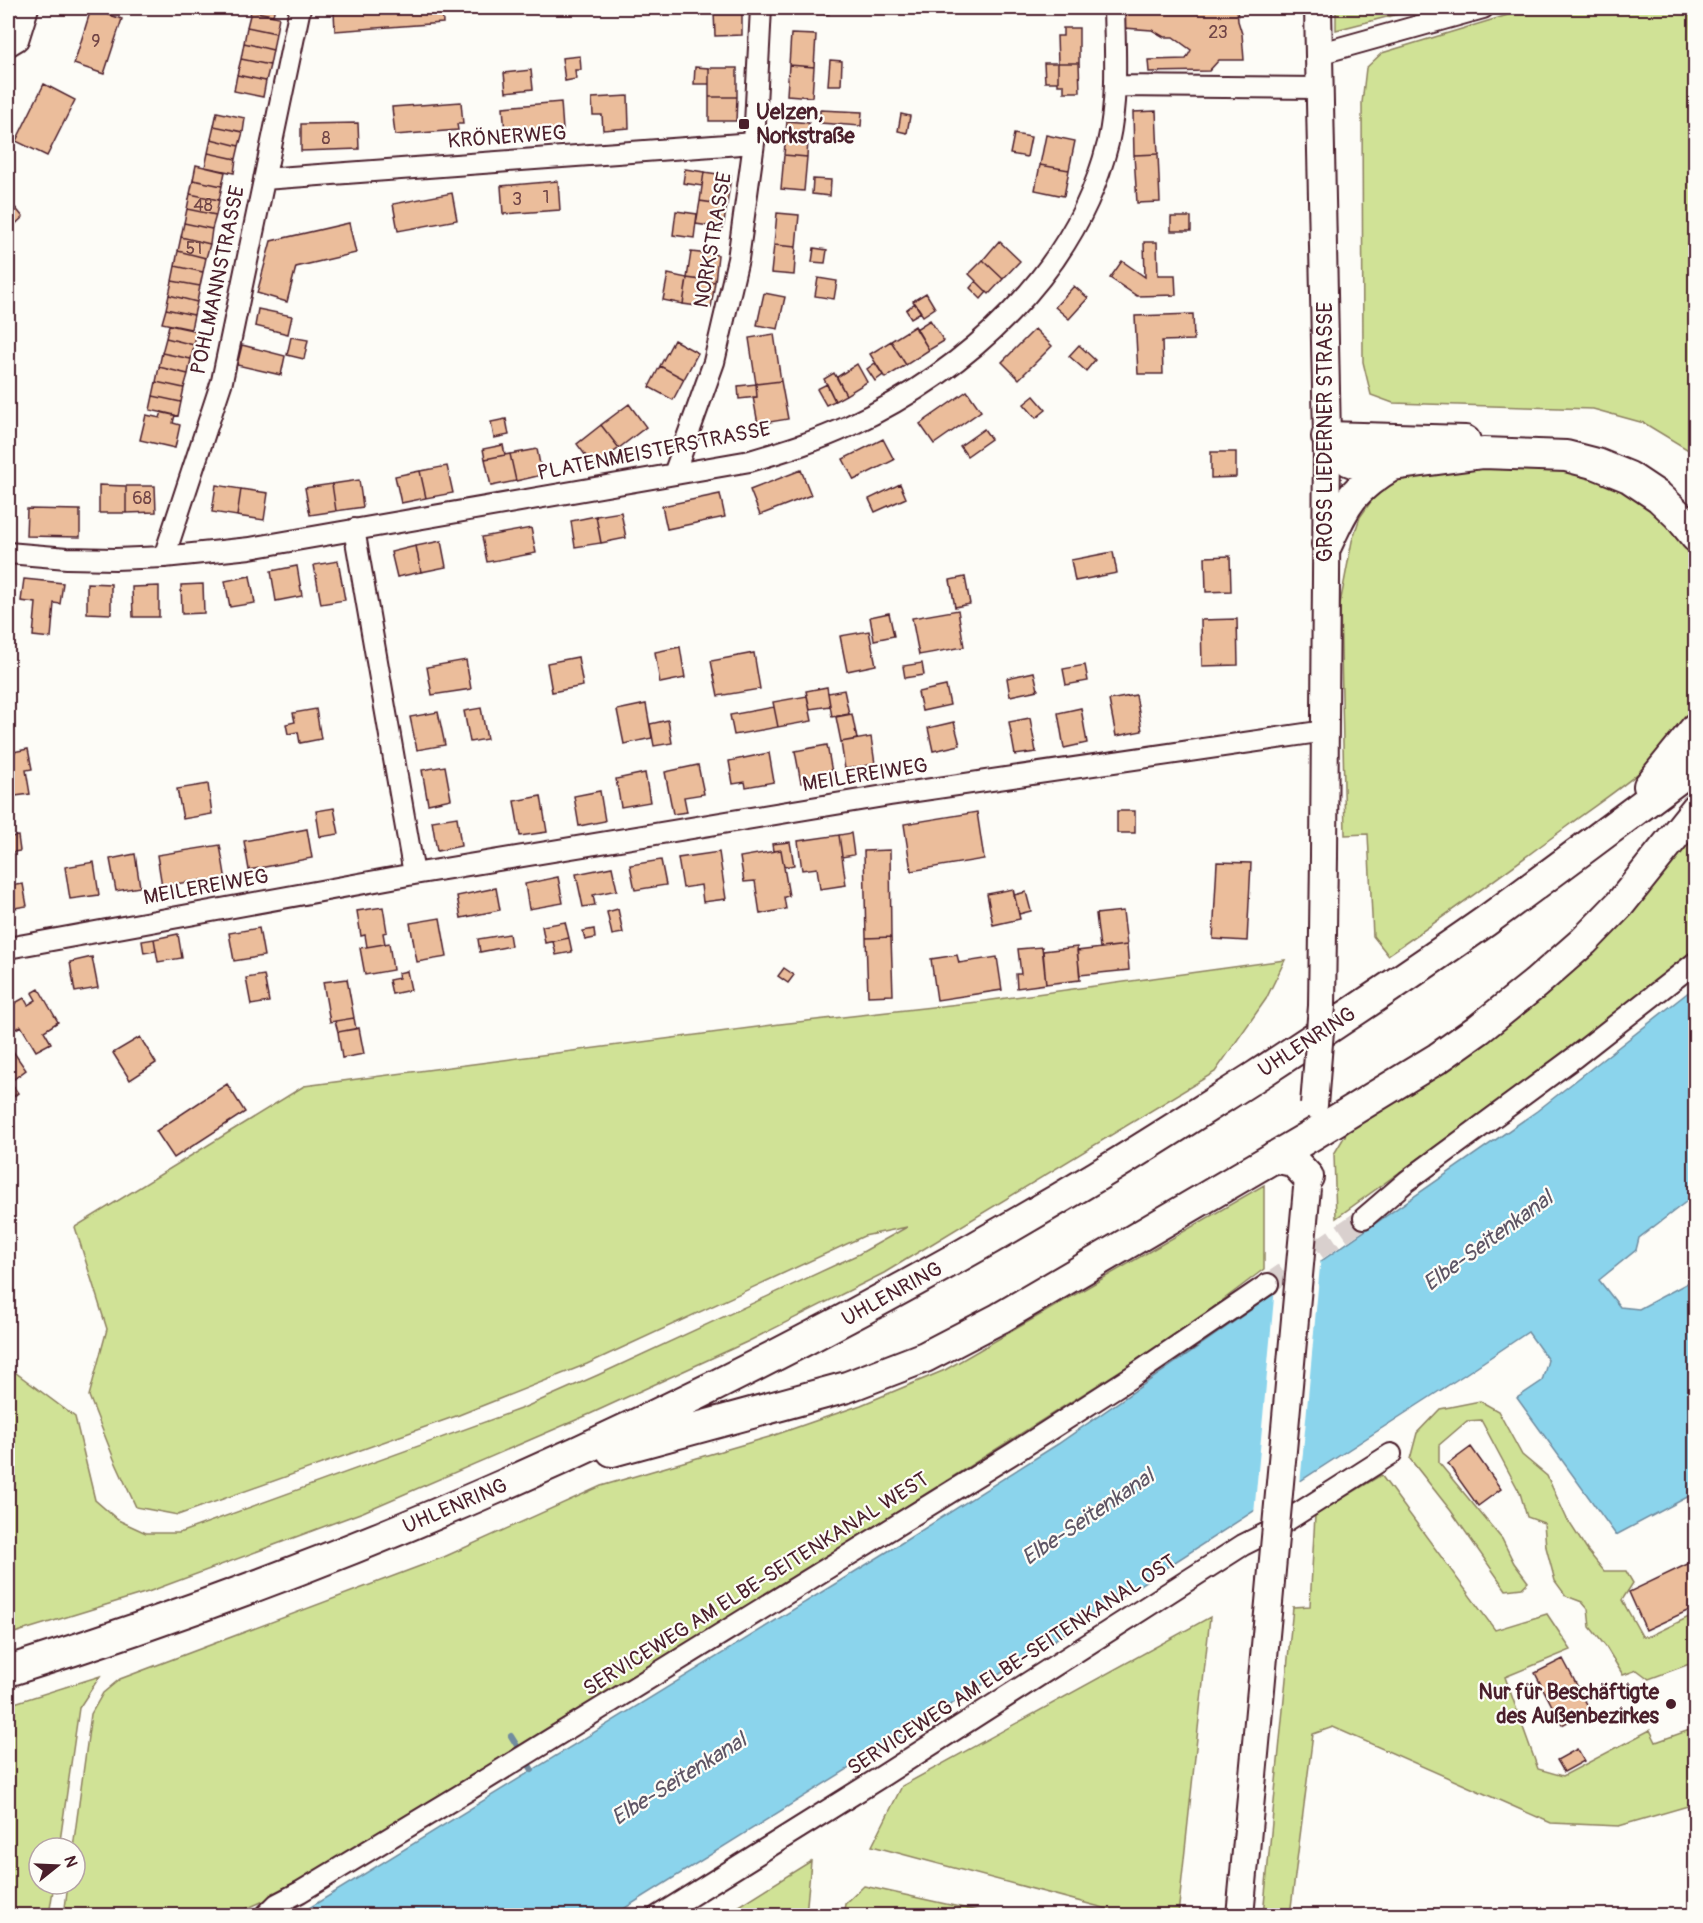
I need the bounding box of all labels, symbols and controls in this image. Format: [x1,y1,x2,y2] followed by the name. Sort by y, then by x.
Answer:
[1208,21,1228,44] house number: 23
[91,30,101,53] house number: 9
[756,99,855,150] place label: Uelzen, Norkstraße
[737,117,751,131] marker: Uelzen, Norkstraße
[447,119,567,155] street label: KRÖNERWEG
[321,127,331,150] house number: 8
[688,170,738,310] street label: NORKSTRASSE
[185,183,251,377] street label: POHLMANNSTRASSE
[542,186,550,209] house number: 1
[512,188,522,211] house number: 3
[193,194,213,217] house number: 48
[186,237,202,260] house number: 51
[1312,302,1339,562] street label: GROSS LIEDERNER STRASSE
[535,415,773,487] street label: PLATENMEISTERSTRASSE
[132,487,152,510] house number: 68
[800,752,930,798] street label: MEILEREIWEG
[141,863,271,911] street label: MEILEREIWEG
[1253,1001,1361,1083] street label: UHLENRING
[1418,1183,1561,1297] water label: Elbe-Seitenkanal
[837,1255,947,1333] street label: UHLENRING
[1016,1461,1162,1572] water label: Elbe-Seitenkanal
[578,1466,934,1702] street label: SERVICEWEG AM ELBE-SEITENKANAL WEST
[399,1472,511,1540] street label: UHLENRING
[842,1548,1182,1782] street label: SERVICEWEG AM ELBE-SEITENKANAL OST
[1478,1679,1660,1730] place label: Nur für Beschäftigte des Außenbezirkes
[1664,1697,1678,1711] marker: Nur für Beschäftigte des Außenbezirkes
[606,1725,754,1832] water label: Elbe-Seitenkanal
[27,1836,87,1896] north arrow
[59,1853,82,1870] text: N

